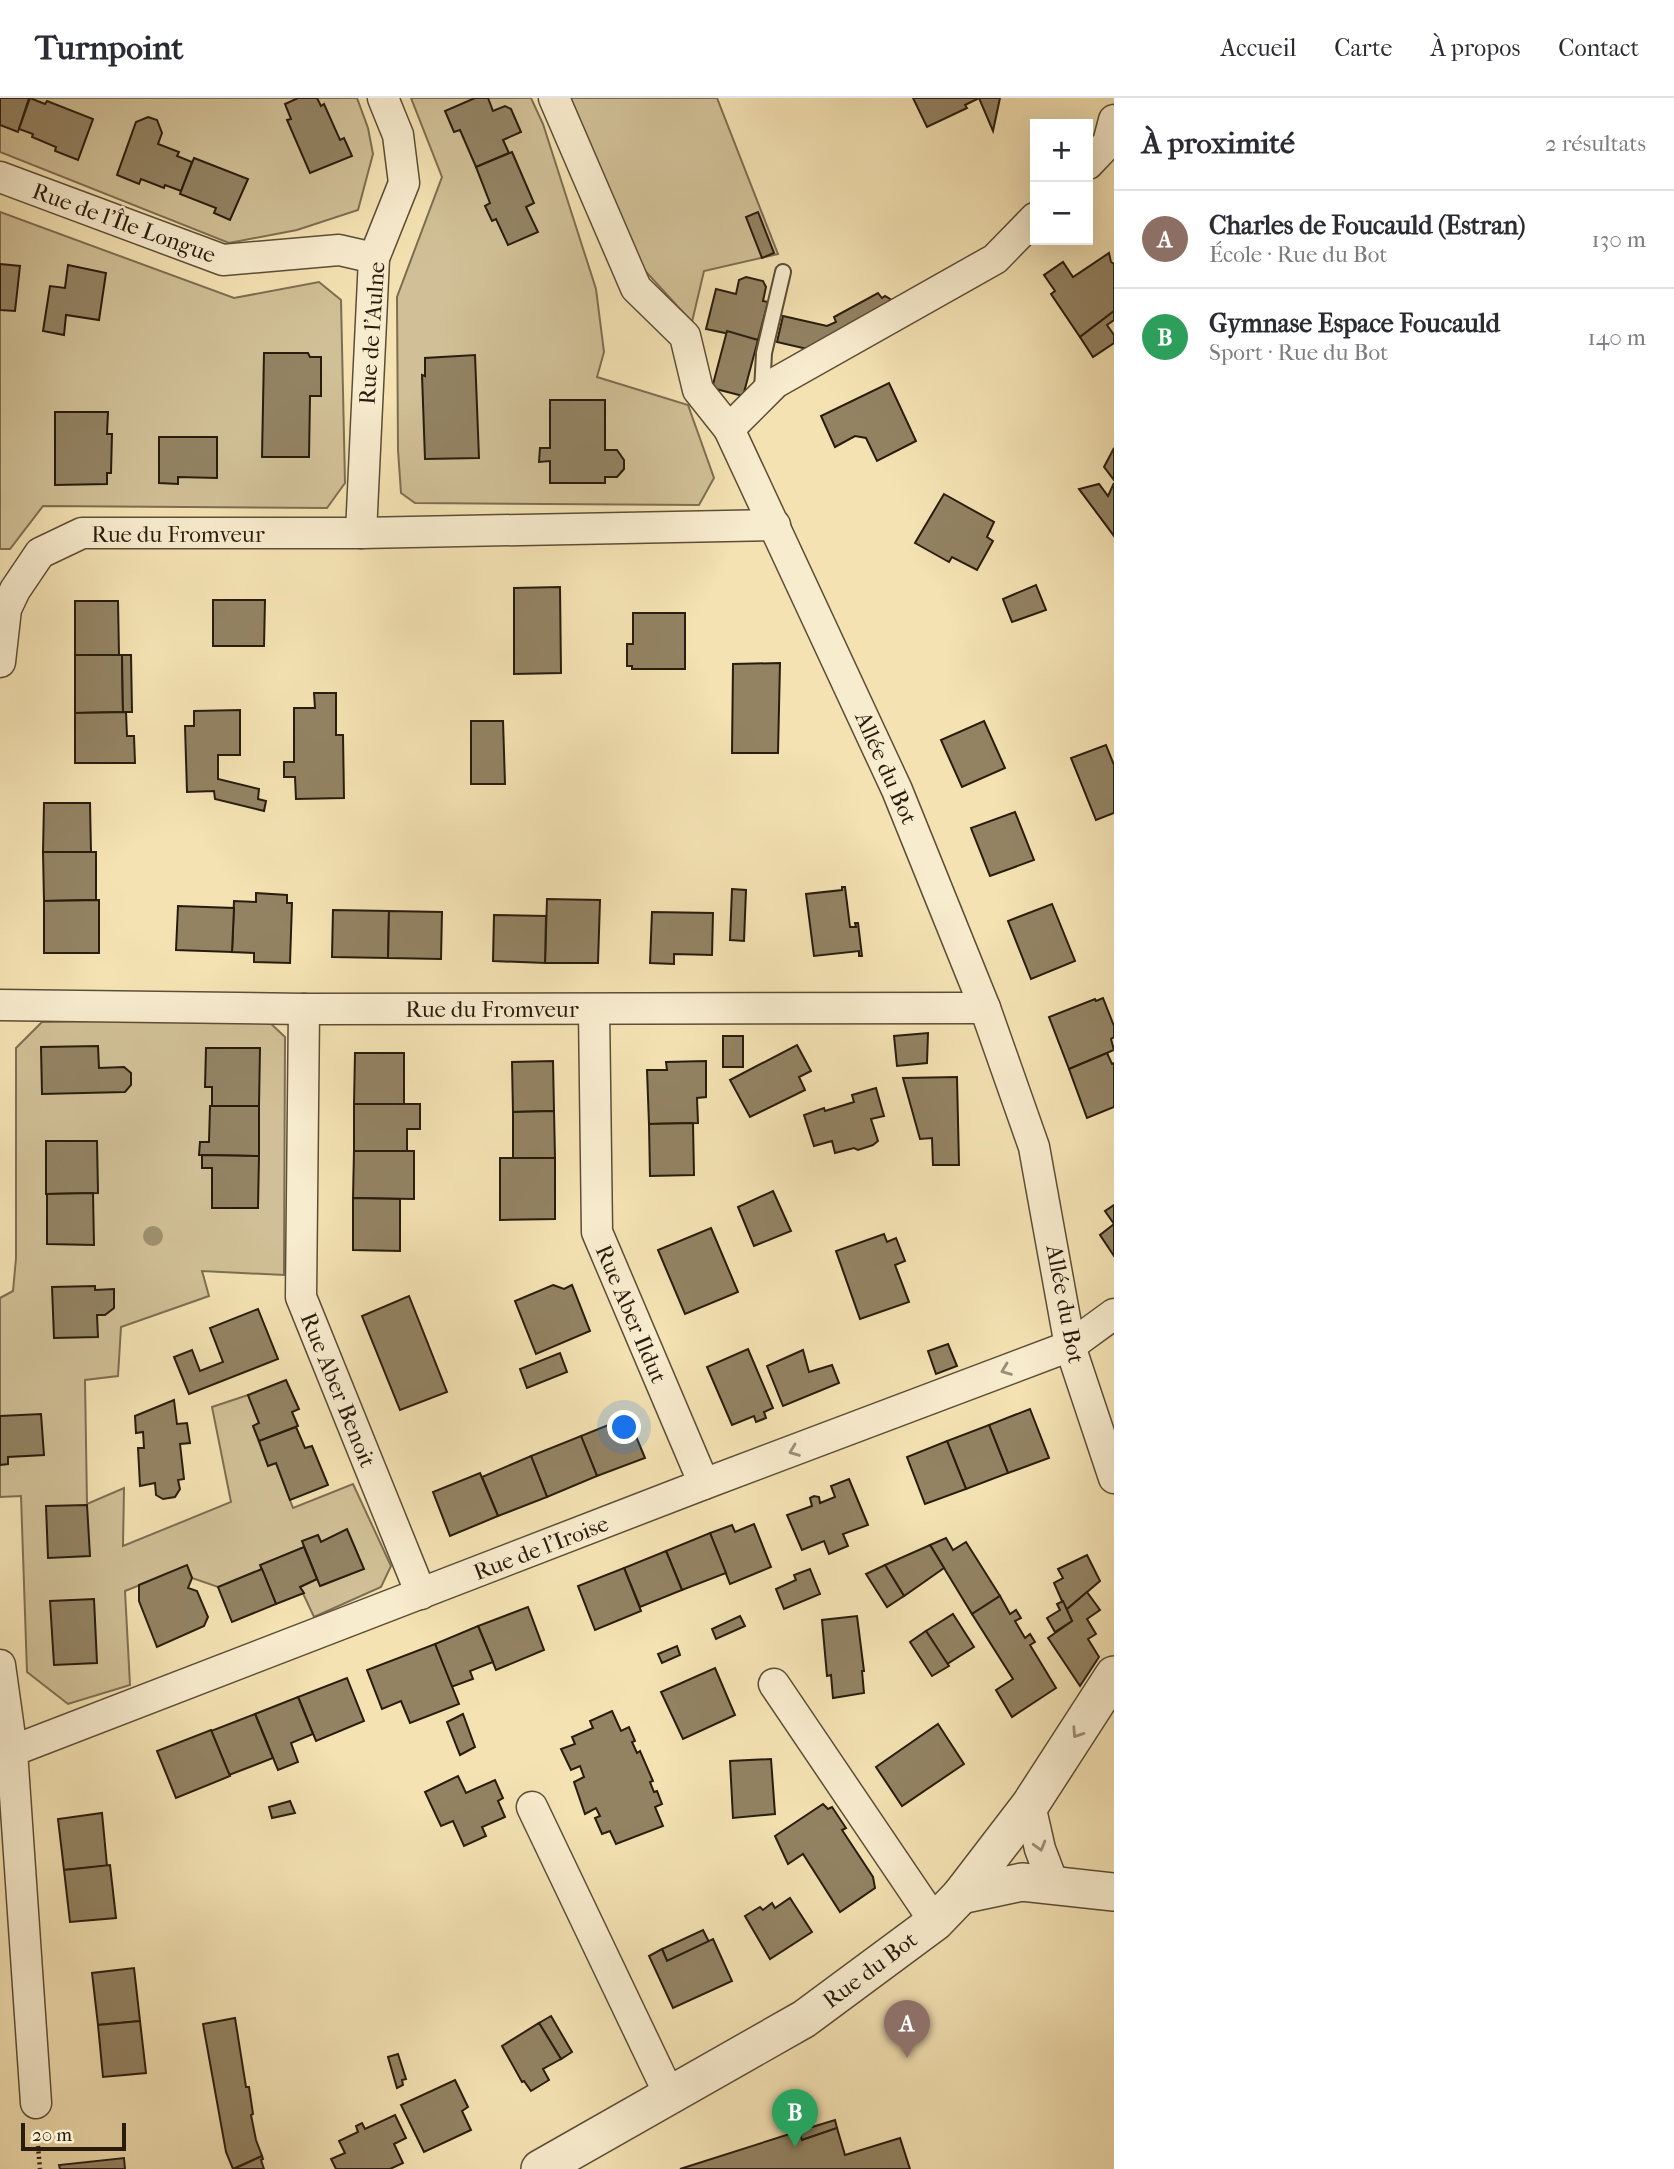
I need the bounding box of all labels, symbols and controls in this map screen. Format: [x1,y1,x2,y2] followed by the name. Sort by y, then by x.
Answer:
[35,29,183,68] text: Turnpoint
[1221,34,1296,62] text: Accueil
[1334,34,1392,62] text: Carte
[1430,34,1520,62] text: À propos
[1558,34,1639,62] text: Contact
[1030,119,1093,245] map controls
[1030,119,1093,182] button: +
[1142,126,1295,161] text: À proximité
[1545,130,1646,157] text: 2 résultats
[29,177,219,269] street label: Rue de l'Île Longue
[1030,182,1093,245] button: −
[1209,210,1525,241] text: Charles de Foucauld (Estran)
[1158,226,1172,253] text: A
[1592,226,1646,253] text: 130 m
[1209,241,1387,268] text: École · Rue du Bot
[354,261,390,405] street label: Rue de l'Aulne
[1209,308,1500,339] text: Gymnase Espace Foucauld
[1158,324,1172,351] text: B
[1587,324,1646,351] text: 140 m
[1209,339,1388,366] text: Sport · Rue du Bot
[91,521,265,548] street label: Rue du Fromveur
[849,707,923,828] street label: Allée du Bot
[405,996,579,1023] street label: Rue du Fromveur
[590,1241,672,1387] street label: Rue Aber Ildut
[1040,1241,1090,1366] street label: Allée du Bot
[295,1309,381,1471] street label: Rue Aber Benoit
[1001,1362,1013,1376] one-way arrow
[607,1410,641,1444] your location
[788,1442,800,1456] one-way arrow
[470,1510,612,1586] street label: Rue de l'Iroise
[1073,1725,1086,1738] one-way arrow
[1032,1840,1046,1852] one-way arrow
[818,1926,922,2014] street label: Rue du Bot
[884,2000,930,2058] pin: A
[772,2089,818,2147] pin: B
[21,2120,126,2152] scale bar
[32,2124,72,2146] text: 20 m

